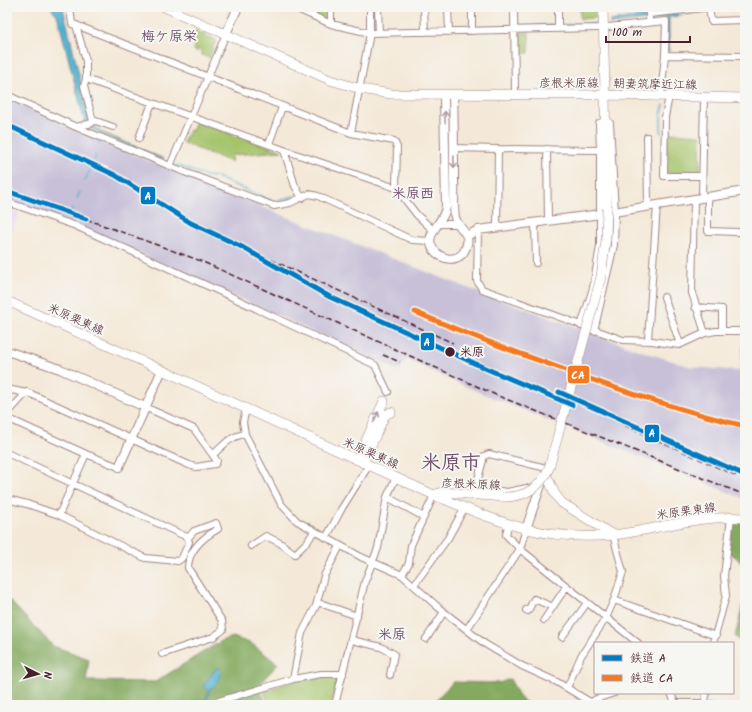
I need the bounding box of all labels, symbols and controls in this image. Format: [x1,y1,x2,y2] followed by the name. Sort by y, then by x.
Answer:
[606,18,690,44] scale bar
[612,23,643,42] text: 100 m
[141,26,197,48] district label: 梅ケ原栄
[539,74,599,93] street label: 彦根米原線
[613,74,697,95] street label: 朝妻筑摩近江線
[441,111,449,124] one-way arrow
[450,155,458,168] one-way arrow
[392,183,434,205] district label: 米原西
[140,186,156,205] line badge: A
[145,188,152,206] text: A
[45,299,107,340] street label: 米原栗東線
[420,332,435,351] line badge: A
[424,334,431,352] text: A
[460,343,484,362] place label: 米原
[443,345,457,359] marker: 米原
[567,365,590,384] line badge: CA
[571,367,585,385] text: CA
[373,412,380,424] one-way arrow
[644,424,660,443] line badge: A
[649,425,656,443] text: A
[340,433,402,474] street label: 米原栗東線
[421,448,481,480] district label: 米原市
[441,474,501,495] street label: 彦根米原線
[655,498,717,525] street label: 米原栗東線
[378,624,406,646] district label: 米原
[594,642,734,694] legend
[630,649,666,668] text: 鉄道 A
[18,654,58,694] north arrow
[630,669,673,688] text: 鉄道 CA
[38,671,56,679] text: N

